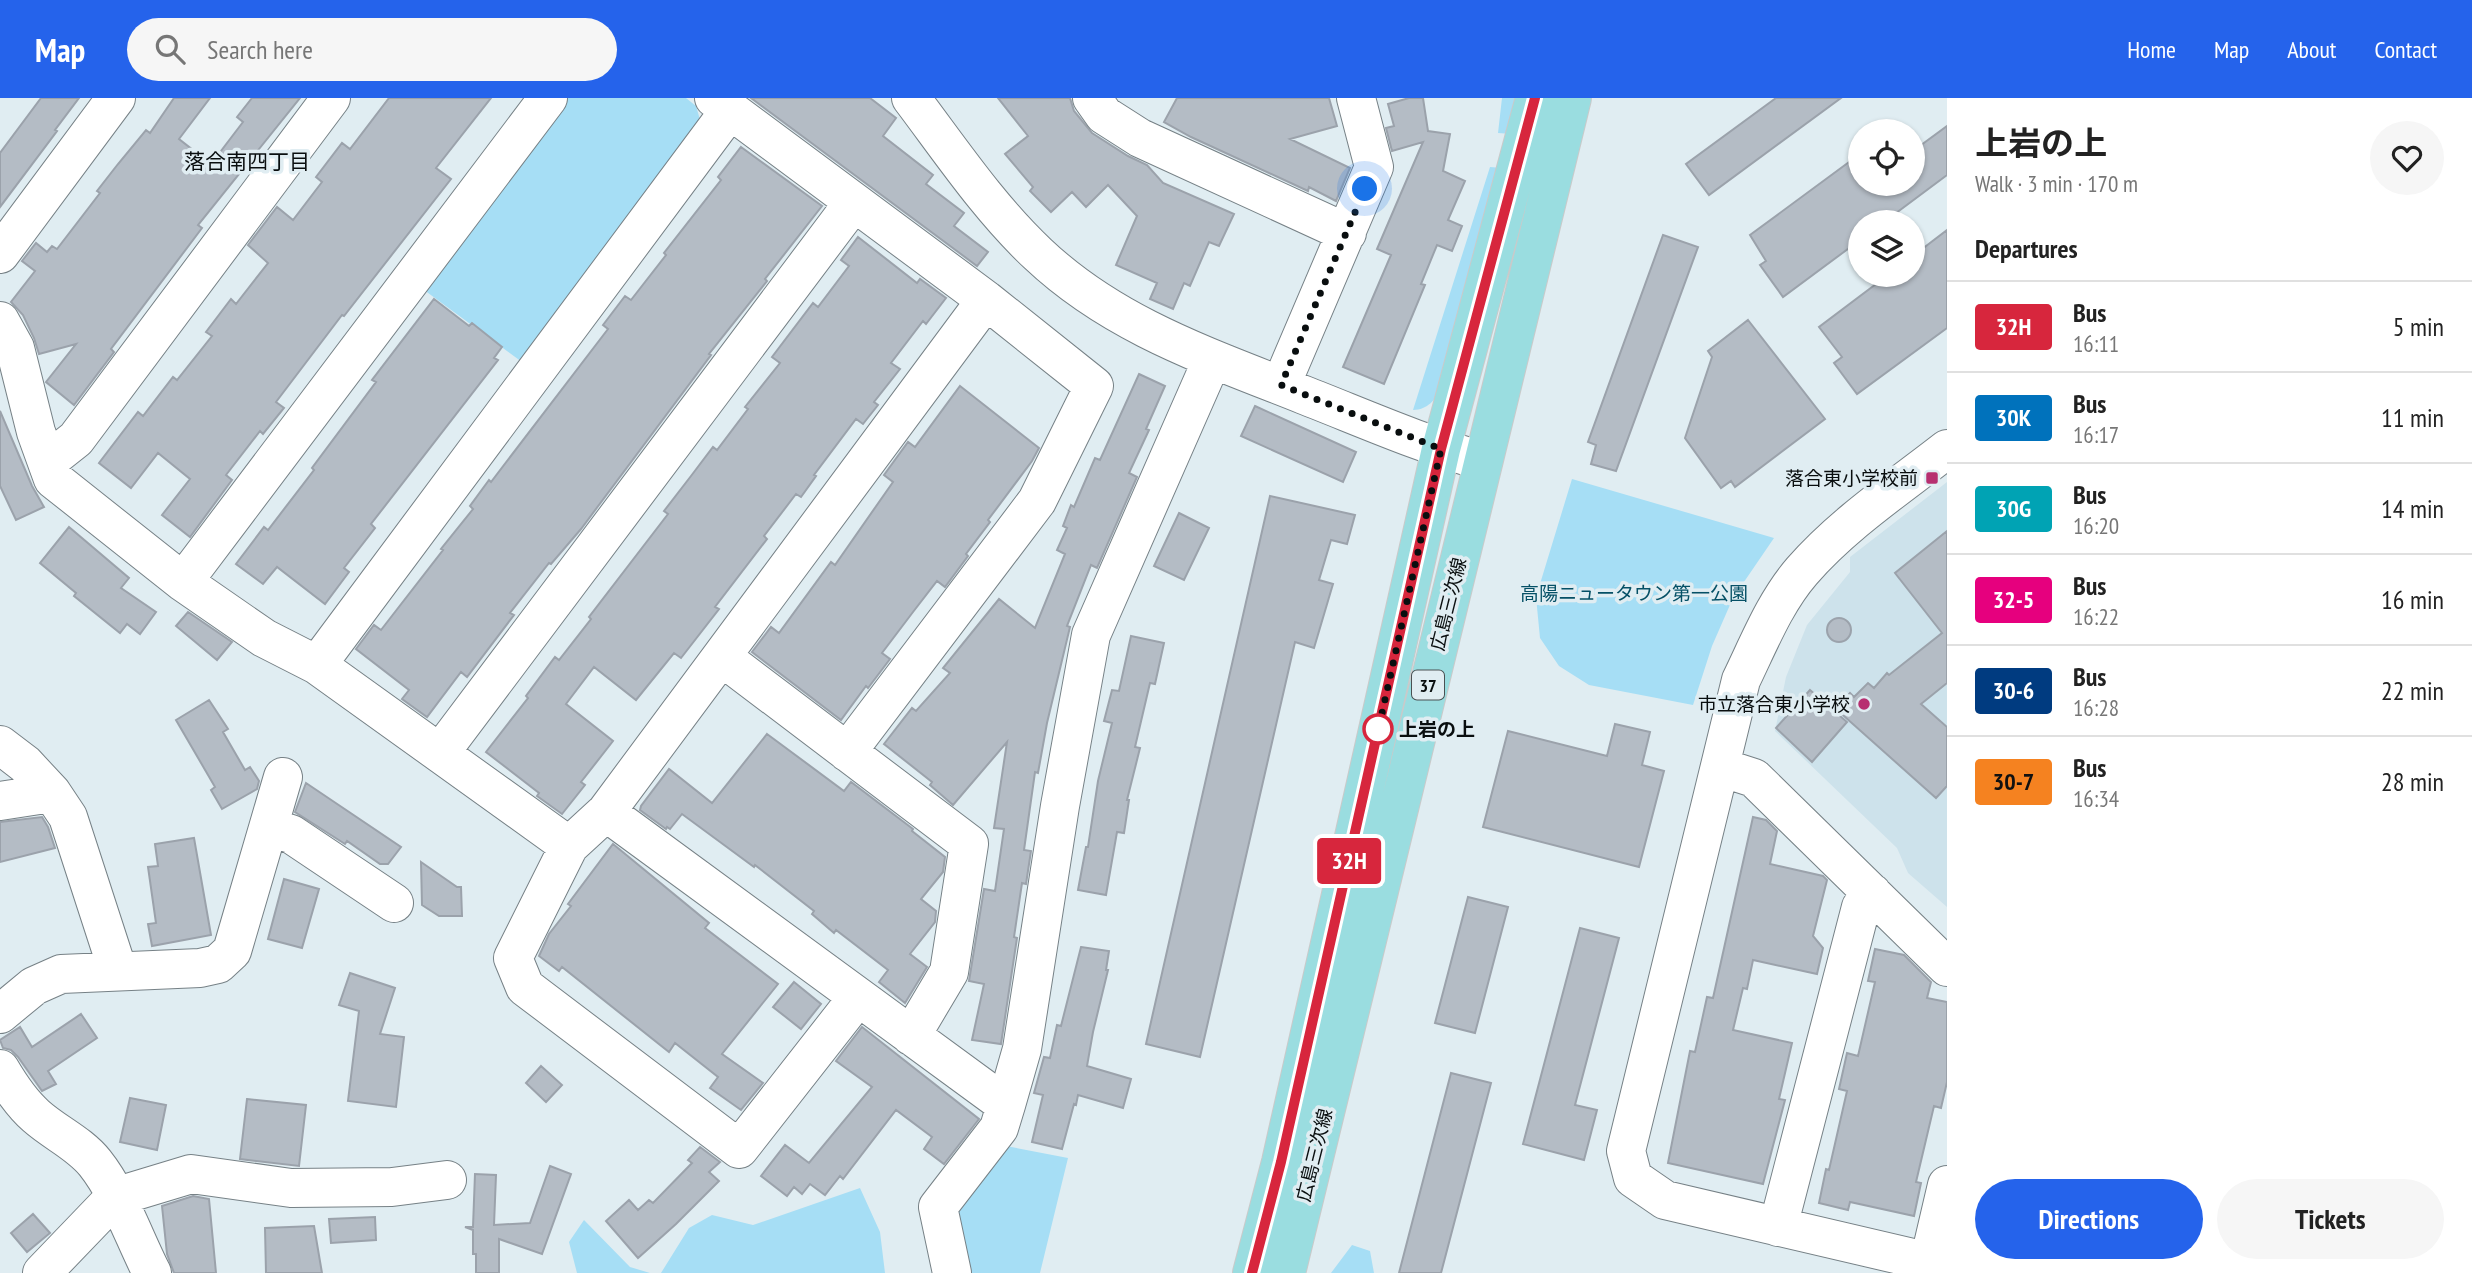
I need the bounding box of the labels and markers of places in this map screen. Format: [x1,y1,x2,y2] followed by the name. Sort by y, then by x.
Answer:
[1785,466,1918,490] place label: 落合東小学校前
[1924,470,1940,486] marker: 落合東小学校前
[1698,692,1850,716] place label: 市立落合東小学校
[1856,696,1872,712] marker: 市立落合東小学校
[1363,714,1393,744] marker: 上岩の上
[1399,717,1475,741] place label: 上岩の上

